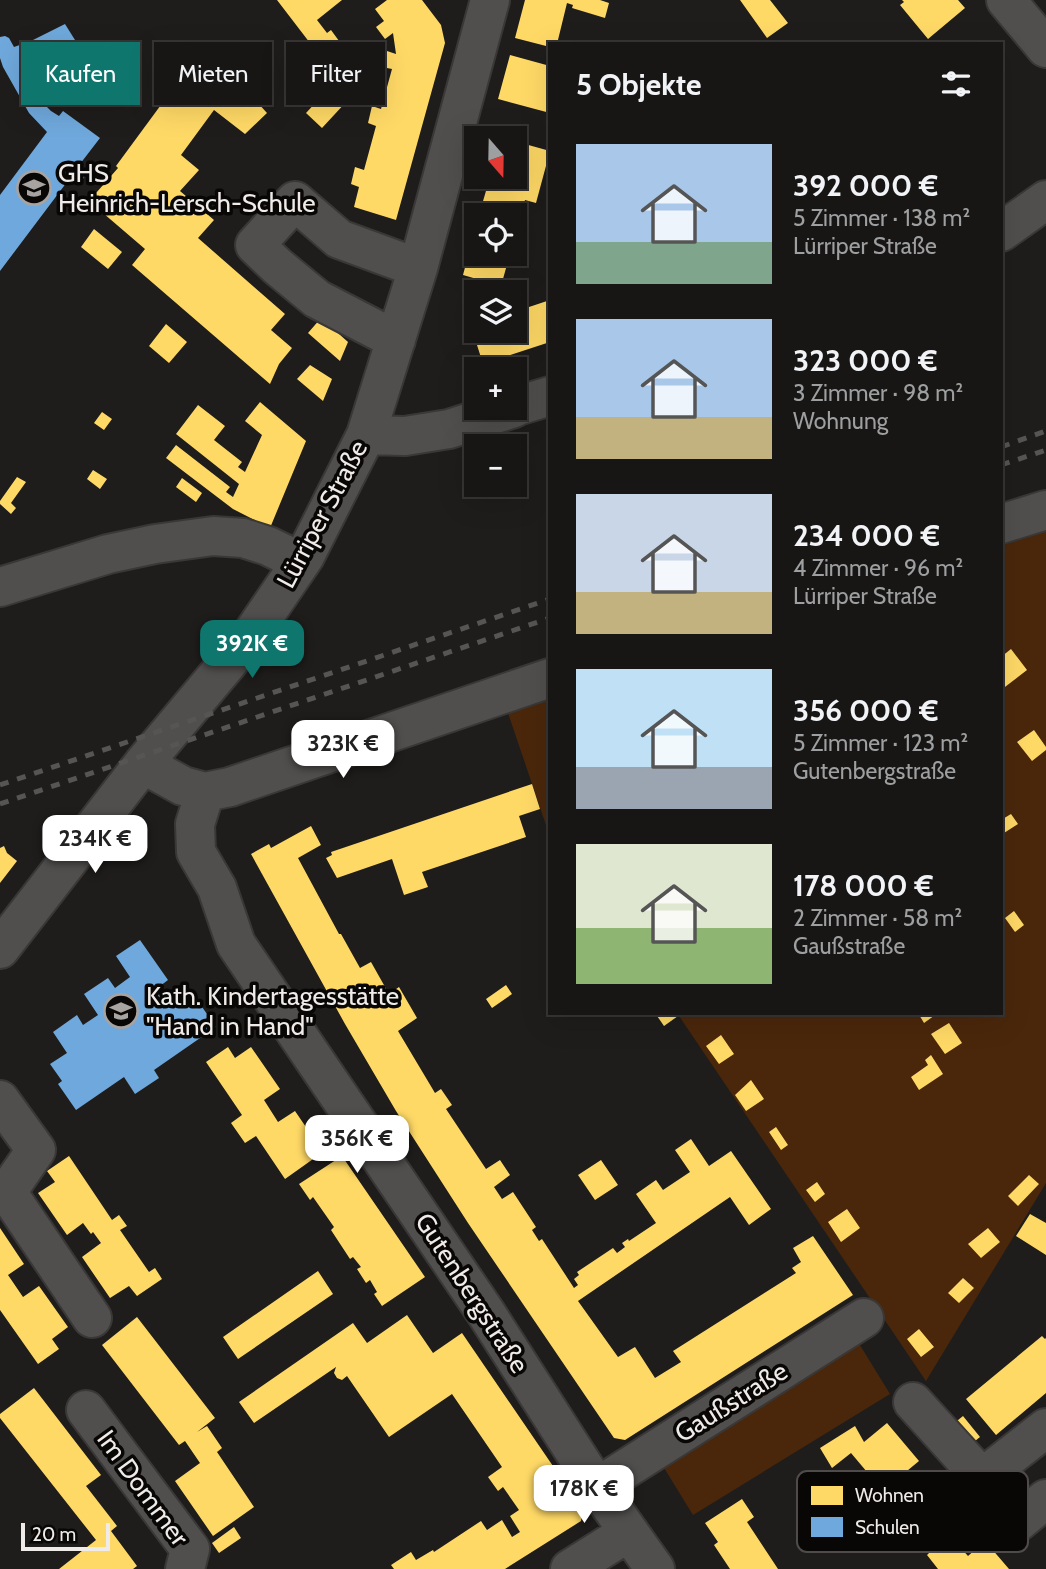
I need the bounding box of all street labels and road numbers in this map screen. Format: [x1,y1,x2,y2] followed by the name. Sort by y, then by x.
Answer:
[270,435,374,593] street label: Lürriper Straße
[408,1207,536,1379] street label: Gutenbergstraße
[669,1355,793,1449] street label: Gaußstraße
[90,1424,196,1553] street label: Im Dommer

